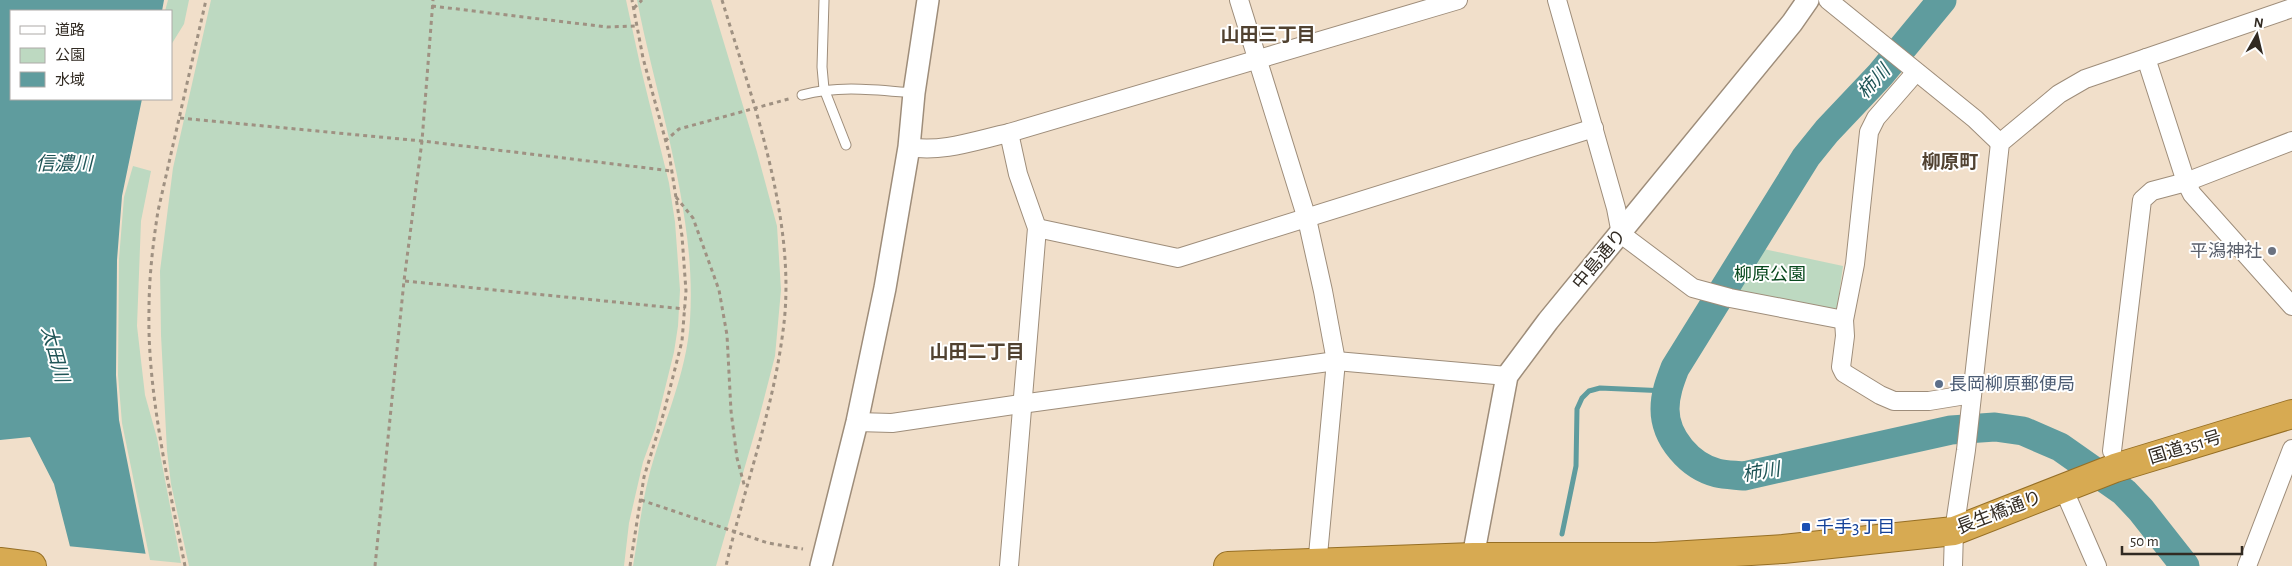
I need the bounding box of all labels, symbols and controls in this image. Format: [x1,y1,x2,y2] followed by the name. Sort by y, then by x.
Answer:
[10,10,172,100] legend
[2232,10,2282,60] north arrow
[2253,16,2264,31] text: N
[55,22,85,38] text: 道路
[1220,26,1316,45] district label: 山田三丁目
[55,47,85,63] text: 公園
[1854,59,1895,102] water label: 柿川
[55,72,85,88] text: 水域
[1921,151,1979,172] district label: 柳原町
[35,154,94,174] water label: 信濃川
[1568,225,1630,293] street label: 中島通り
[2190,241,2262,261] place label: 平潟神社
[2266,245,2278,257] marker: 平潟神社
[1734,265,1806,284] park label: 柳原公園
[38,324,73,386] water label: 太田川
[929,343,1025,362] district label: 山田二丁目
[1949,375,2075,394] place label: 長岡柳原郵便局
[1933,378,1945,390] marker: 長岡柳原郵便局
[2146,426,2224,468] street label: 国道351号
[1741,459,1783,485] water label: 柿川
[1954,487,2045,537] street label: 長生橋通り
[1816,518,1895,537] place label: 千手3丁目
[1800,521,1812,533] marker: 千手3丁目
[2122,524,2242,556] scale bar
[2130,534,2159,549] text: 50 m

